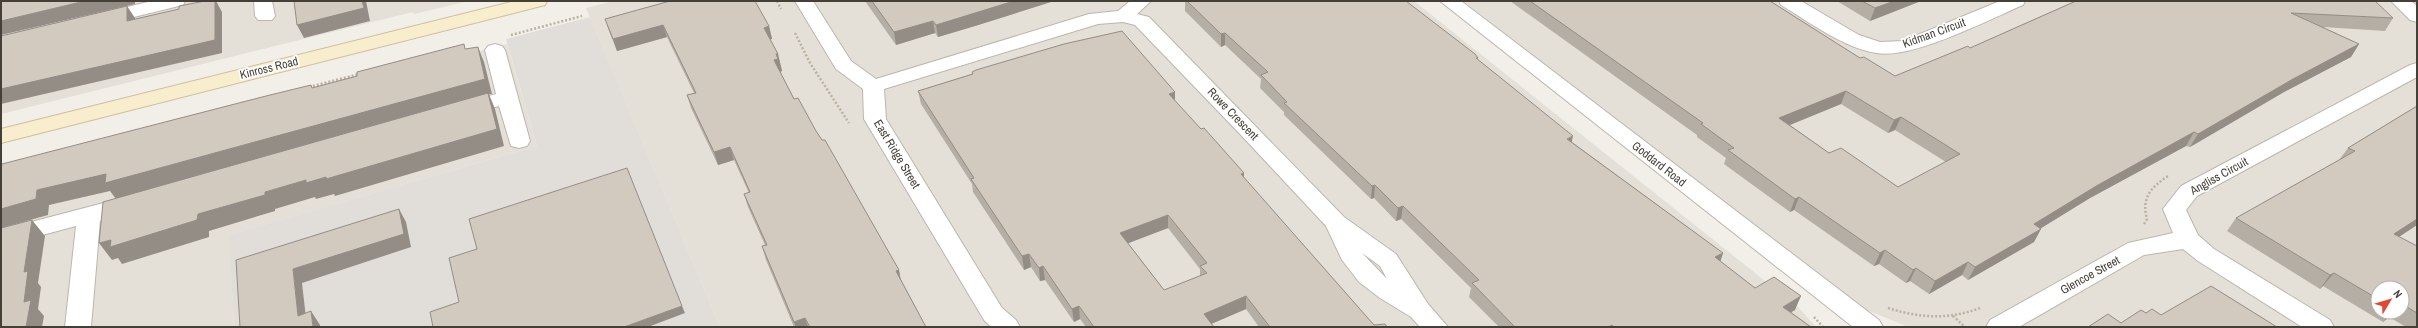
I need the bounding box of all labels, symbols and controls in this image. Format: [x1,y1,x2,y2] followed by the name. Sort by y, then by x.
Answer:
[1900,14,1968,52] street label: Kidman Circuit
[238,53,300,83] street label: Kinross Road
[1204,84,1262,144] street label: Rowe Crescent
[870,117,924,192] street label: East Ridge Street
[1629,138,1689,190] street label: Goddard Road
[2186,153,2251,199] street label: Angliss Circuit
[2057,252,2123,298] street label: Glencoe Street
[2370,280,2410,320] north arrow
[2390,287,2405,301] text: N

